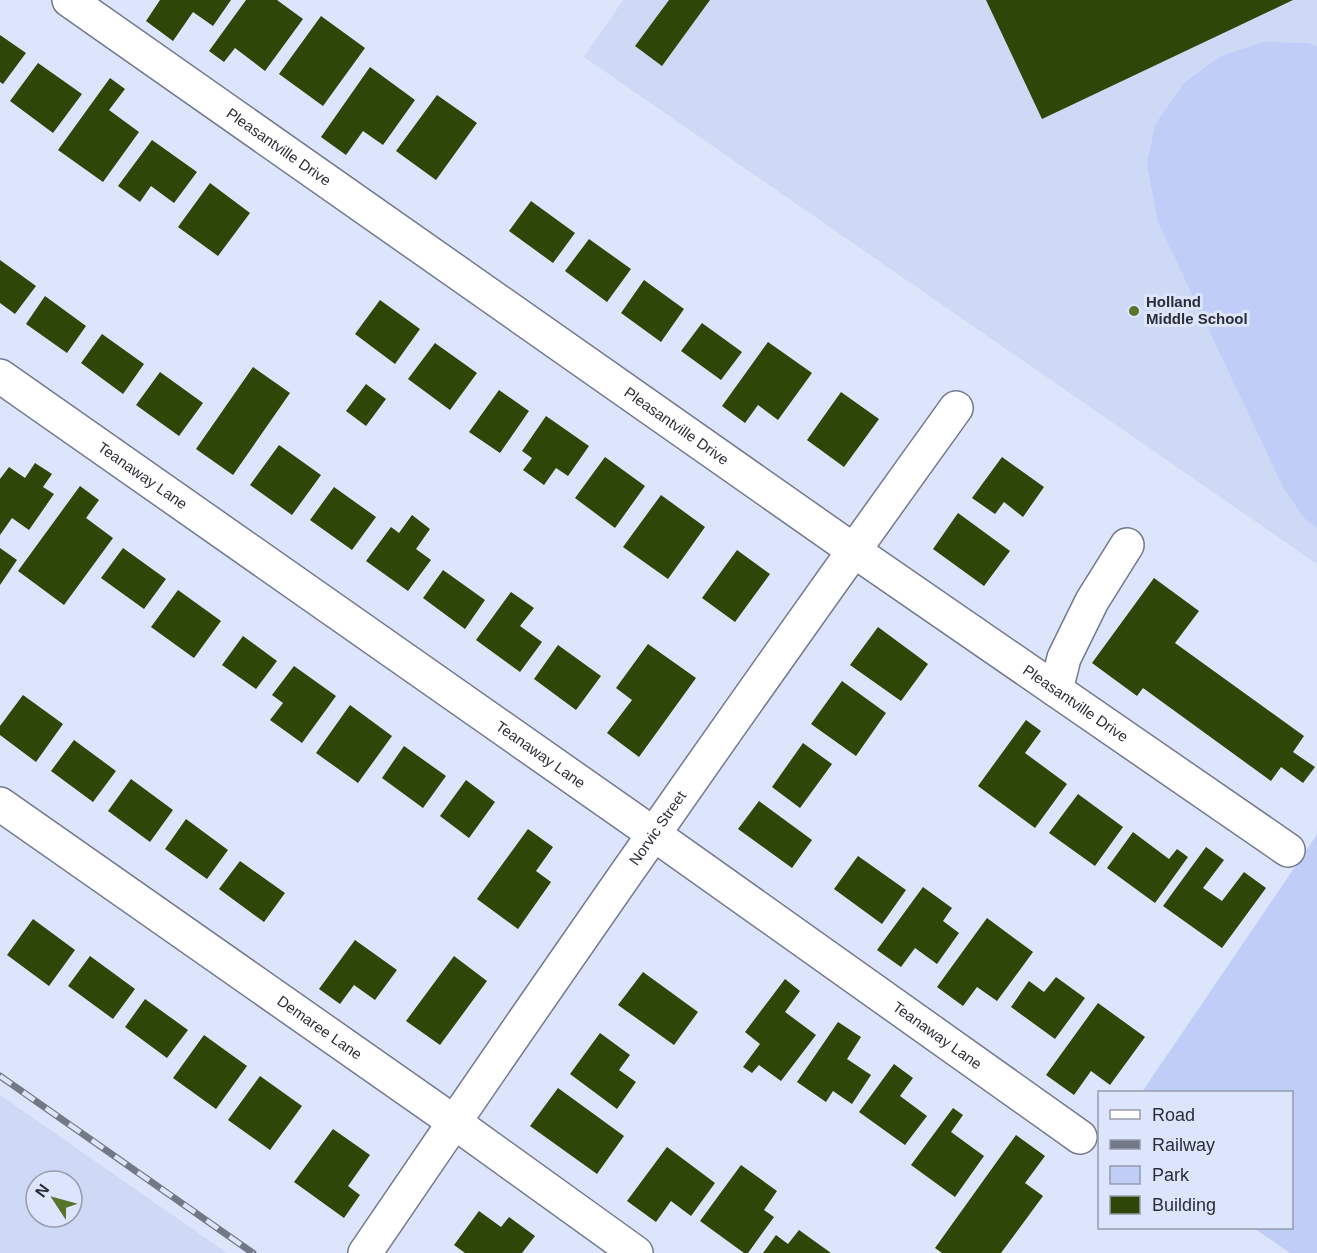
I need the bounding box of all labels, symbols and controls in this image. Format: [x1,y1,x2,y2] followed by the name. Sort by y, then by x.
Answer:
[223,104,334,189] street label: Pleasantville Drive
[1146,293,1248,327] place label: Holland Middle School
[1127,304,1141,318] marker: Holland Middle School
[621,383,732,468] street label: Pleasantville Drive
[95,438,191,513] street label: Teanaway Lane
[1020,661,1131,745] street label: Pleasantville Drive
[493,717,589,791] street label: Teanaway Lane
[626,787,690,868] street label: Norvic Street
[274,992,365,1063] street label: Demaree Lane
[890,998,985,1072] street label: Teanaway Lane
[1098,1091,1293,1229] legend
[1152,1105,1195,1125] text: Road
[1152,1135,1215,1155] text: Railway
[1152,1165,1190,1185] text: Park
[24,1169,84,1229] north arrow
[32,1181,53,1200] text: N
[1152,1195,1216,1215] text: Building

